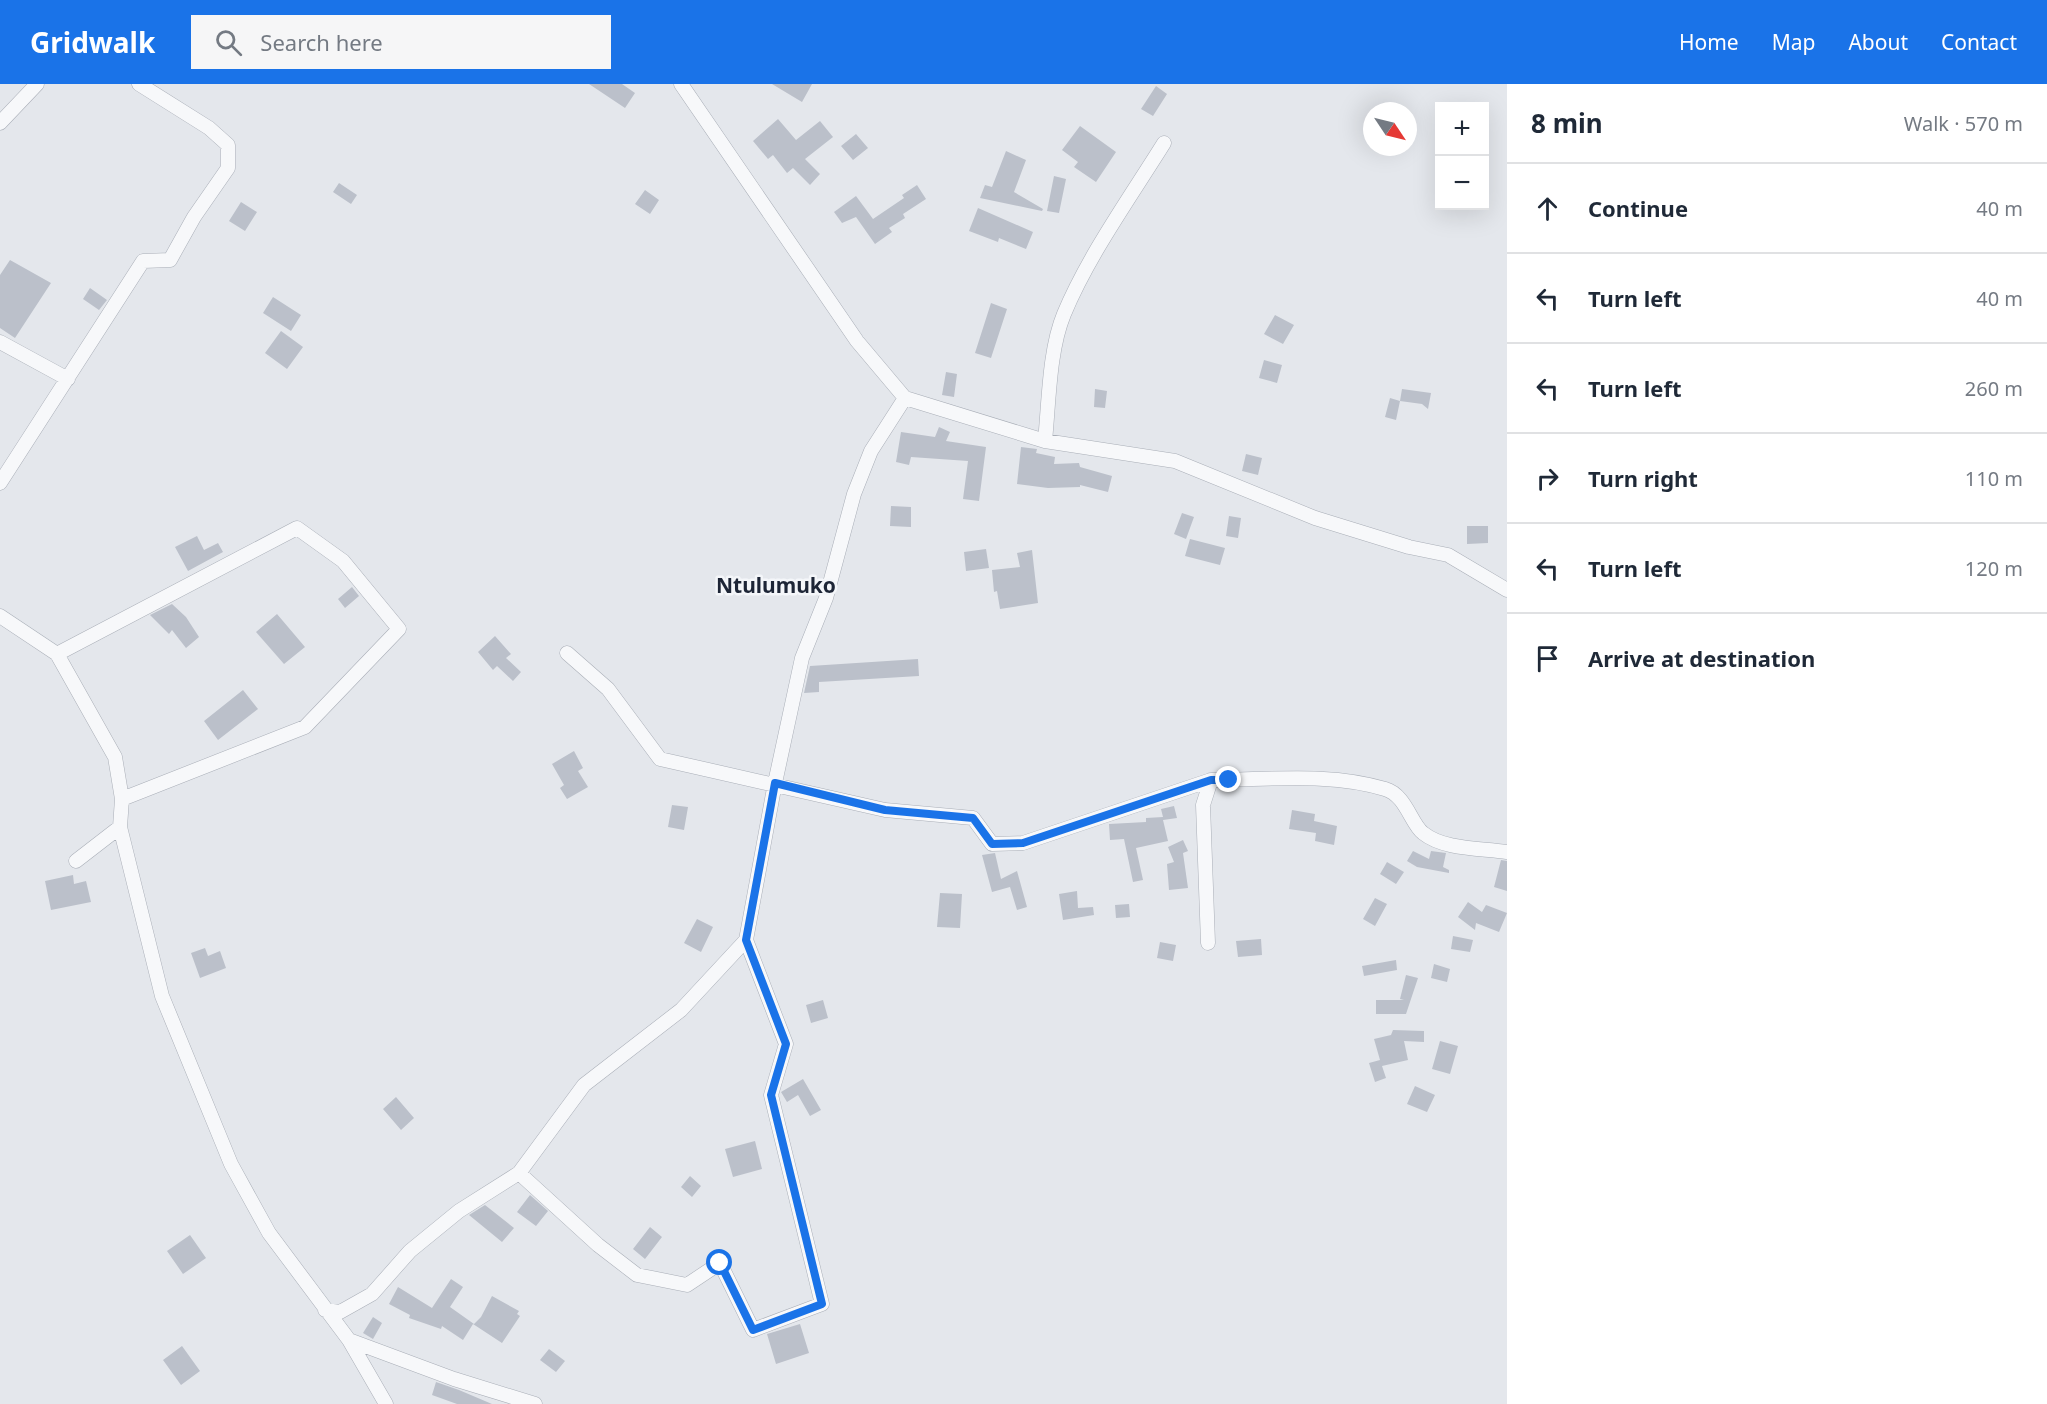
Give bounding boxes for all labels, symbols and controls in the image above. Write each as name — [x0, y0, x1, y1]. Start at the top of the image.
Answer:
search box — [191, 15, 611, 69]
text: Gridwalk — [30, 23, 155, 61]
icon: search — [212, 26, 245, 59]
text: Search here — [260, 27, 383, 57]
text: Home — [1679, 28, 1739, 56]
text: Map — [1772, 28, 1815, 56]
text: About — [1848, 28, 1908, 56]
text: Contact — [1941, 28, 2017, 56]
north arrow — [1363, 102, 1417, 156]
map controls — [1435, 102, 1489, 210]
button: + — [1435, 102, 1489, 156]
text: 8 min — [1531, 105, 1603, 141]
text: Walk · 570 m — [1904, 110, 2023, 137]
button: − — [1435, 156, 1489, 210]
icon: ahead — [1531, 192, 1564, 225]
text: Continue — [1588, 193, 1688, 223]
text: 40 m — [1976, 195, 2023, 222]
icon: left — [1531, 282, 1564, 315]
text: Turn left — [1588, 283, 1682, 313]
text: 40 m — [1976, 285, 2023, 312]
icon: left — [1531, 372, 1564, 405]
text: Turn left — [1588, 373, 1682, 403]
text: 260 m — [1965, 375, 2023, 402]
icon: right — [1531, 462, 1564, 495]
text: Turn right — [1588, 463, 1698, 493]
text: 110 m — [1965, 465, 2023, 492]
icon: left — [1531, 552, 1564, 585]
text: Turn left — [1588, 553, 1682, 583]
text: 120 m — [1965, 555, 2023, 582]
district label: Ntulumuko — [716, 571, 836, 599]
icon: arrive — [1531, 642, 1564, 675]
text: Arrive at destination — [1588, 643, 1815, 673]
route end — [1215, 766, 1241, 792]
route start — [706, 1249, 732, 1275]

